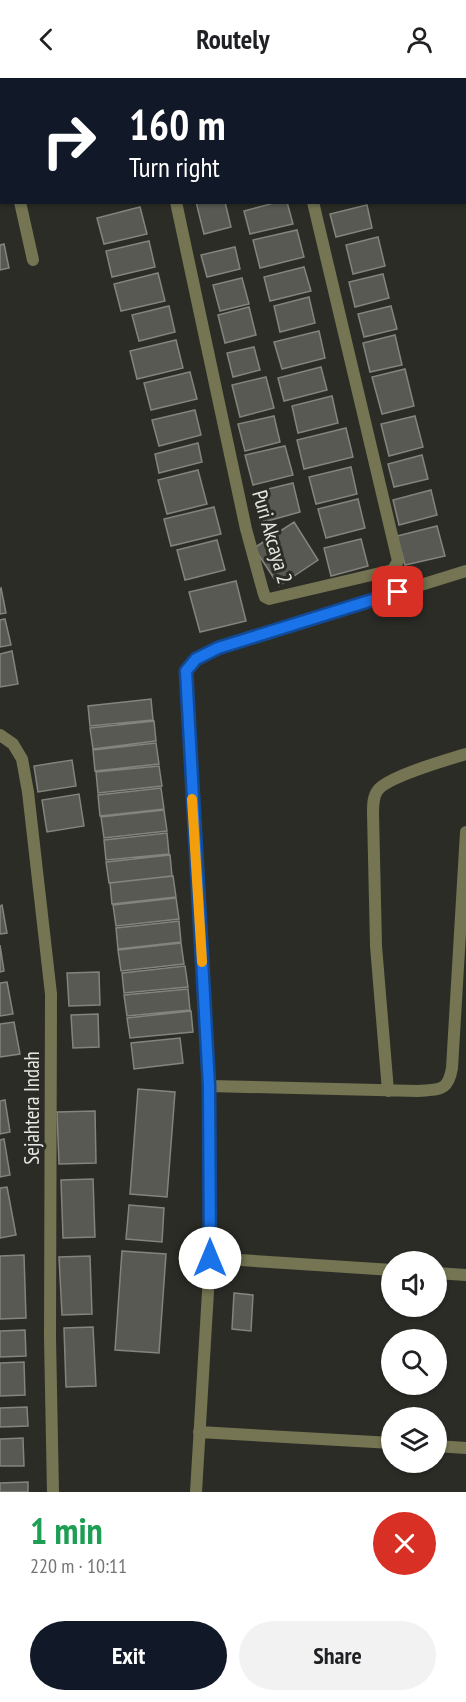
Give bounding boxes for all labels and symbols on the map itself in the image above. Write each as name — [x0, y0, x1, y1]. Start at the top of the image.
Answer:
street label: Puri Akcaya 2 — [246, 487, 299, 587]
pin — [372, 566, 423, 617]
street label: Sejahtera Indah — [18, 1051, 45, 1165]
position arrow — [178, 1226, 242, 1290]

